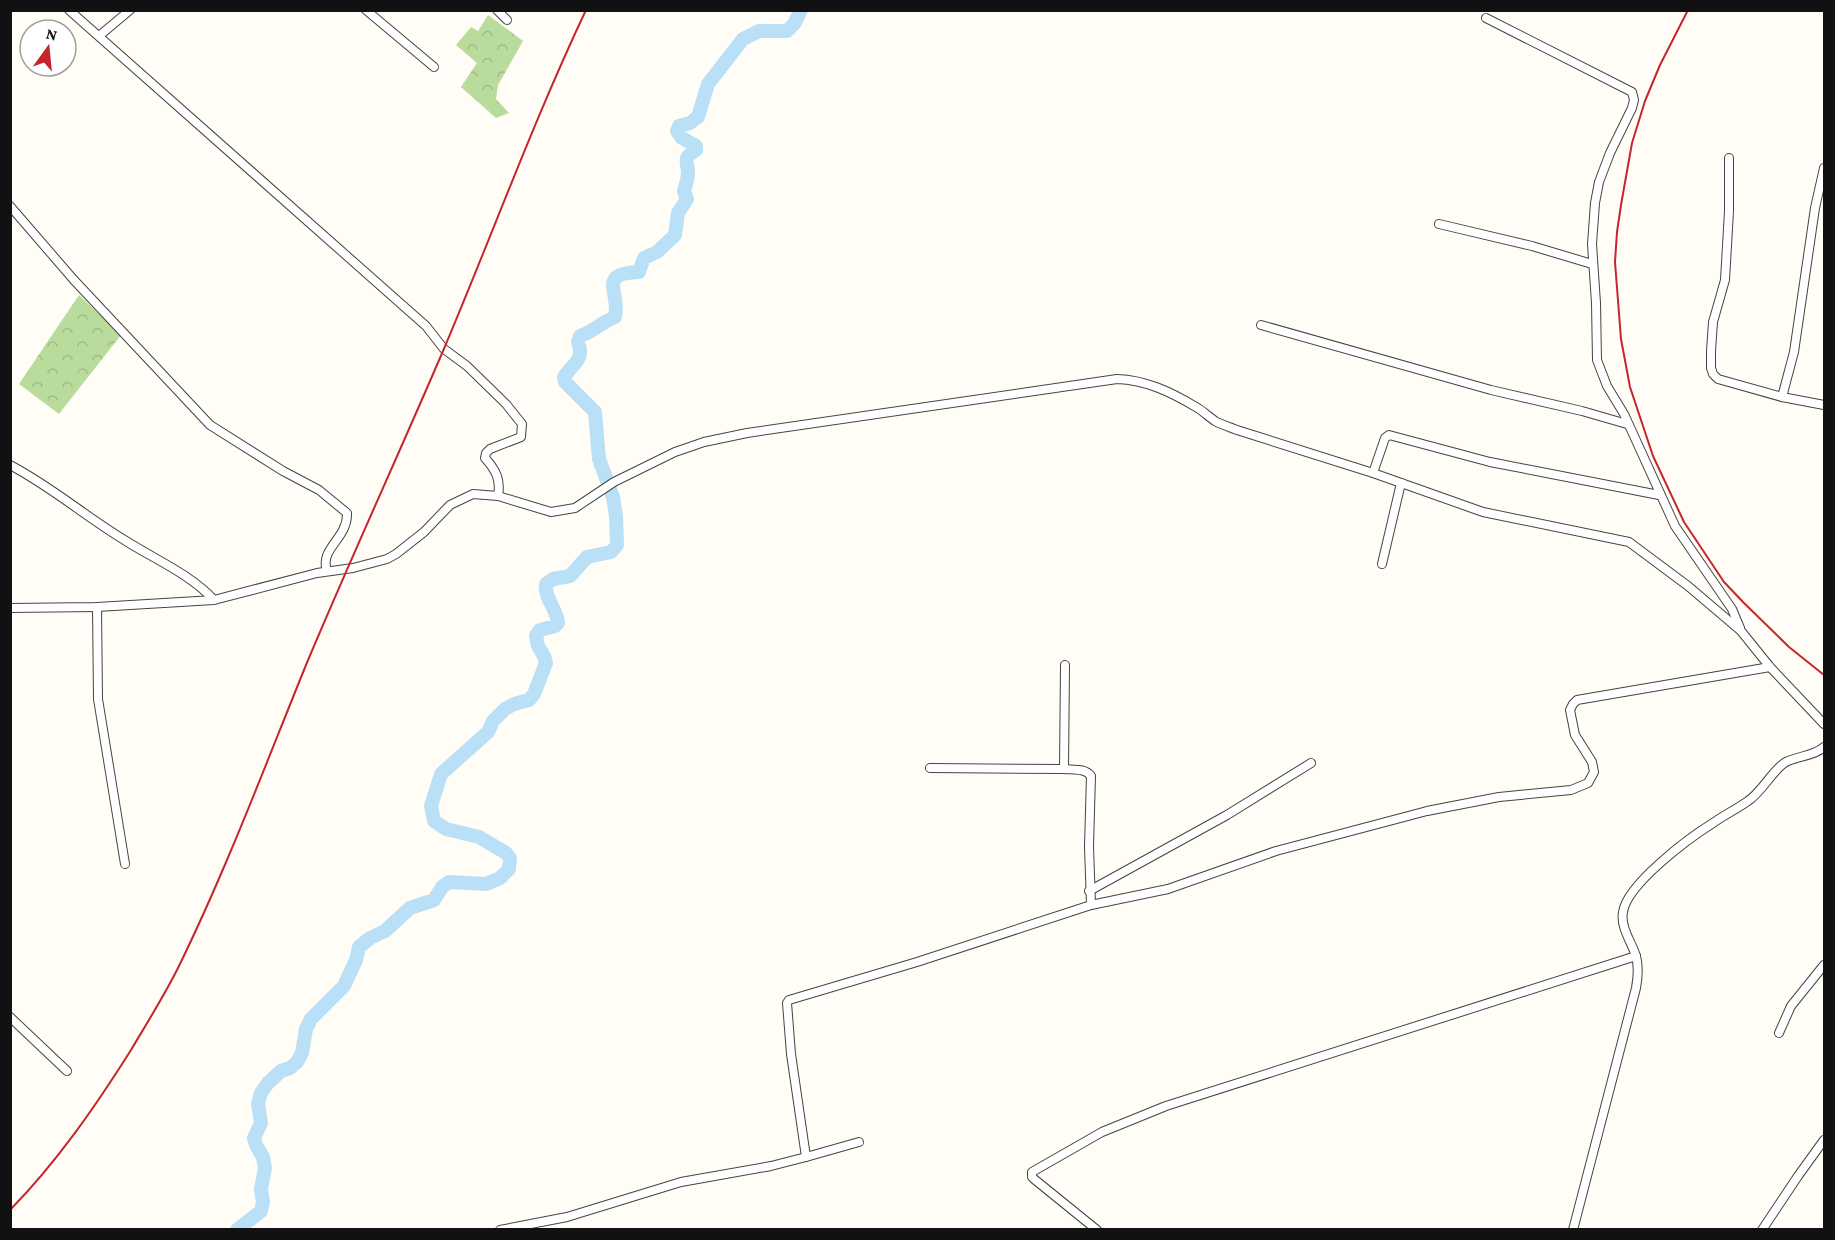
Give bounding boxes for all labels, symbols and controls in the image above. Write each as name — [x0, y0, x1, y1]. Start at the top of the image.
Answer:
north arrow — [18, 18, 78, 78]
text: N — [44, 24, 59, 44]

